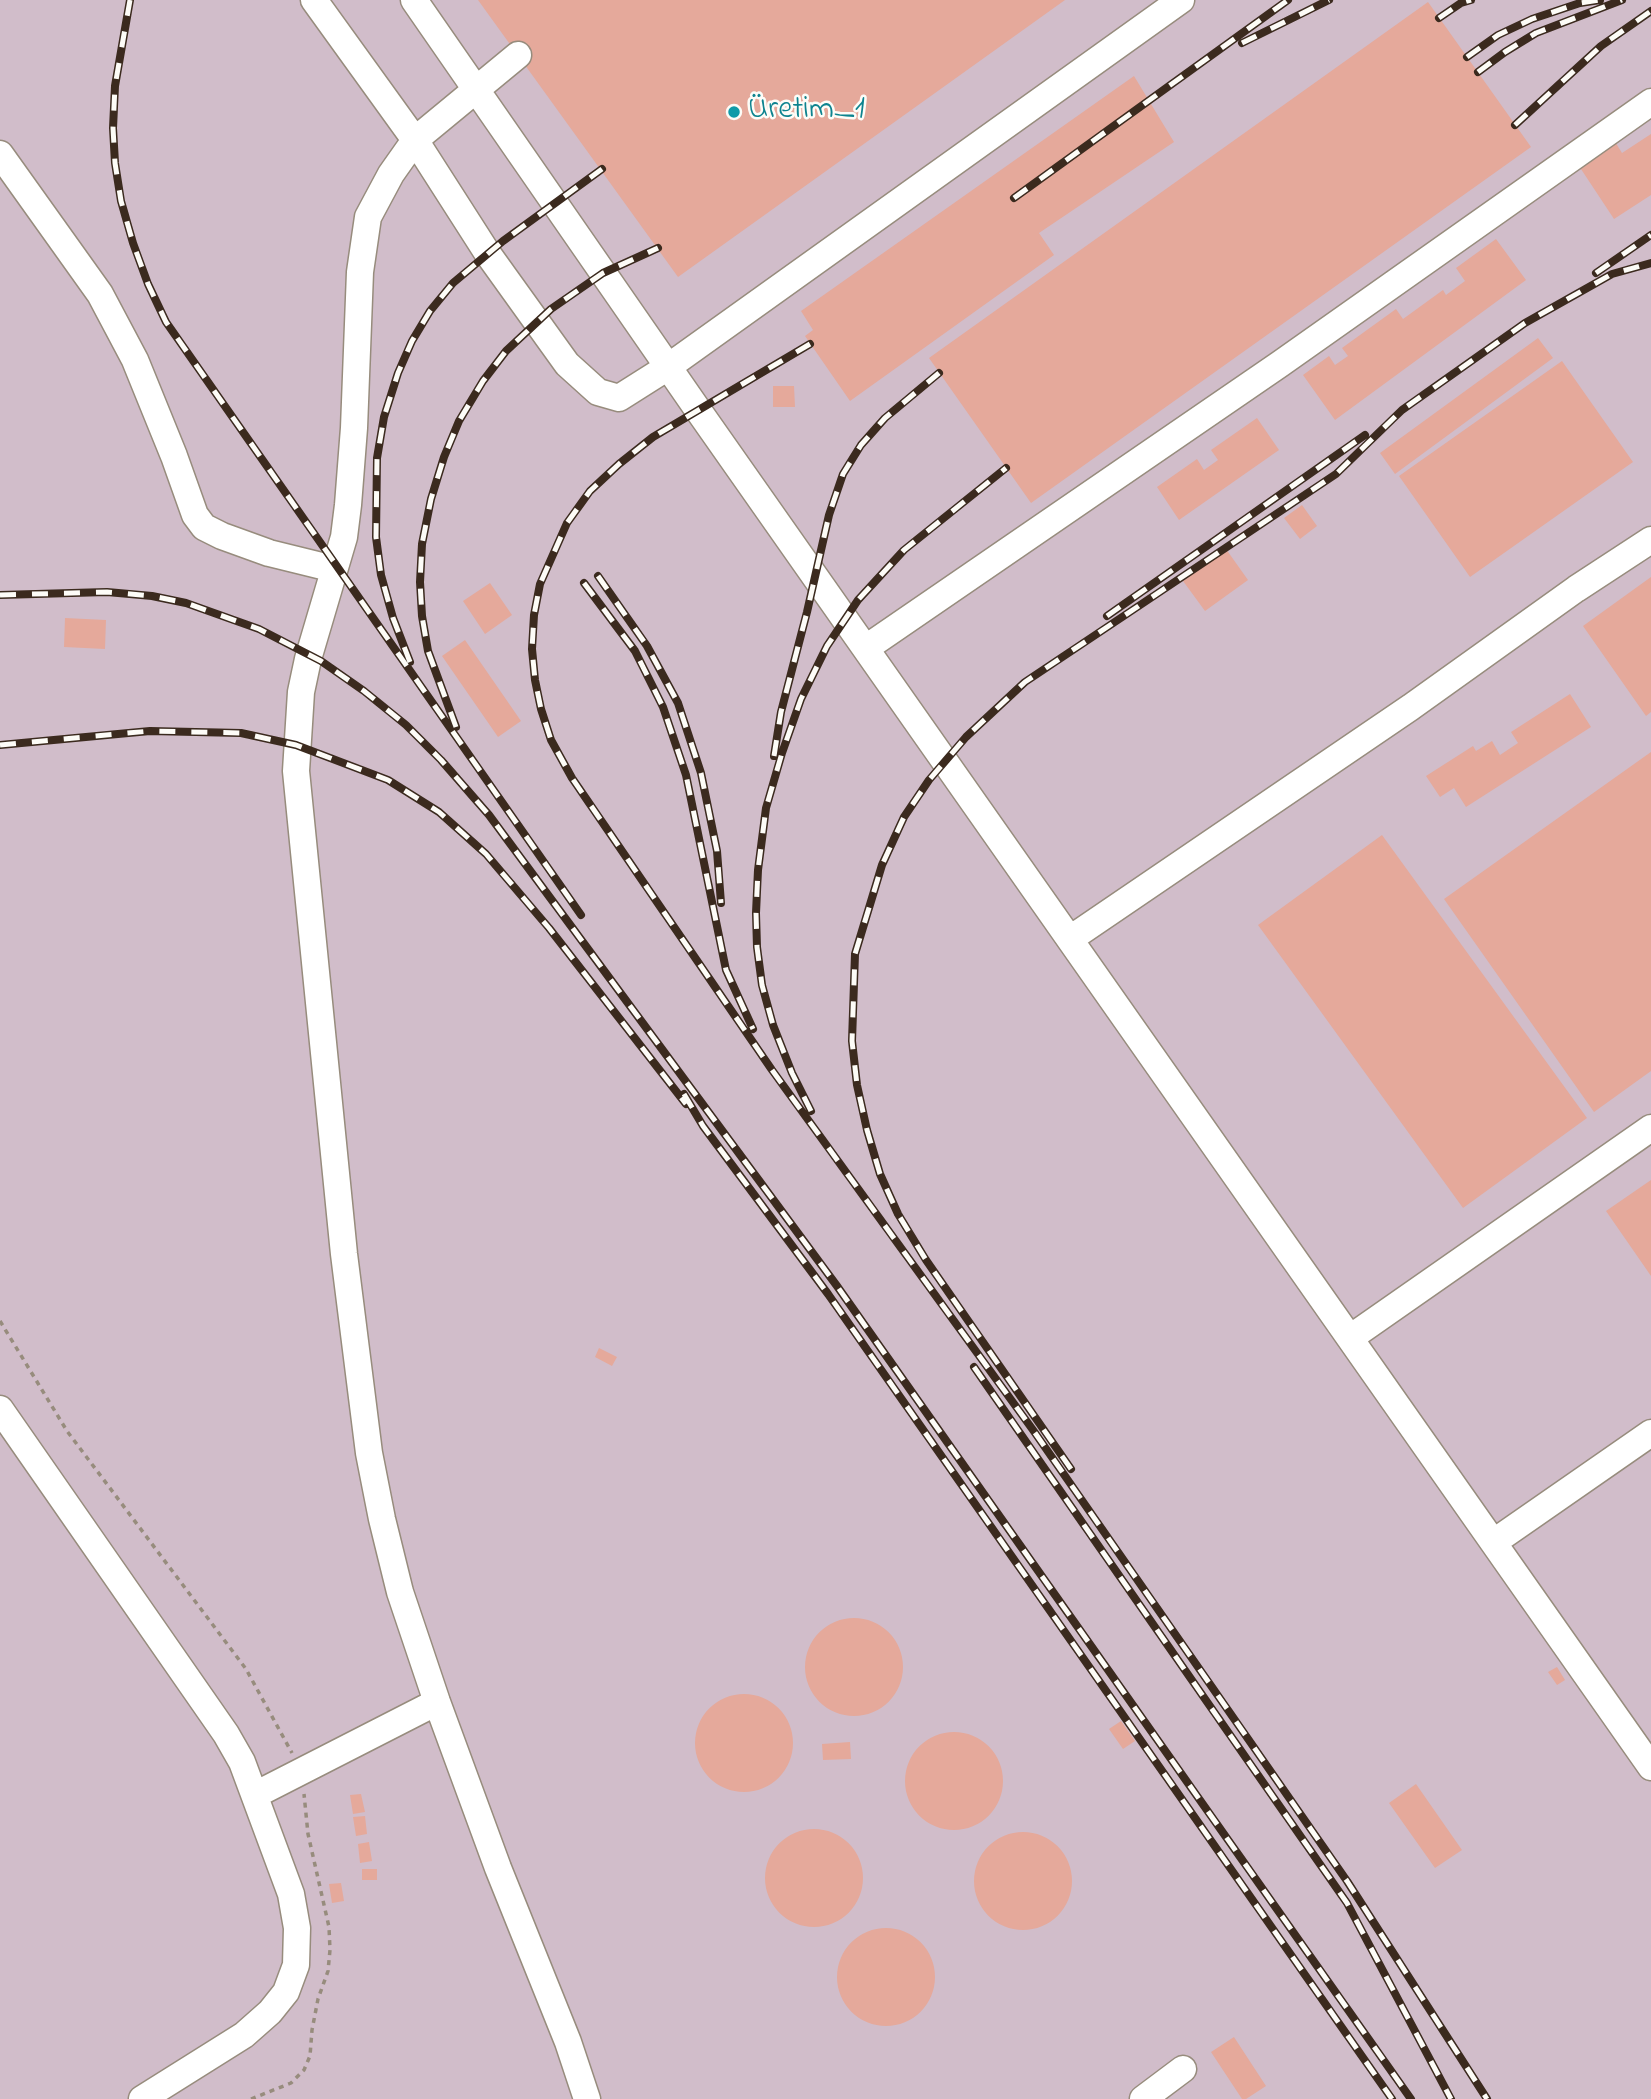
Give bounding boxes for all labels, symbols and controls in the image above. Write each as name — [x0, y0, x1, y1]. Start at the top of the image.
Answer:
place label: Üretim_1 — [748, 93, 865, 131]
marker: Üretim_1 — [726, 104, 742, 120]

